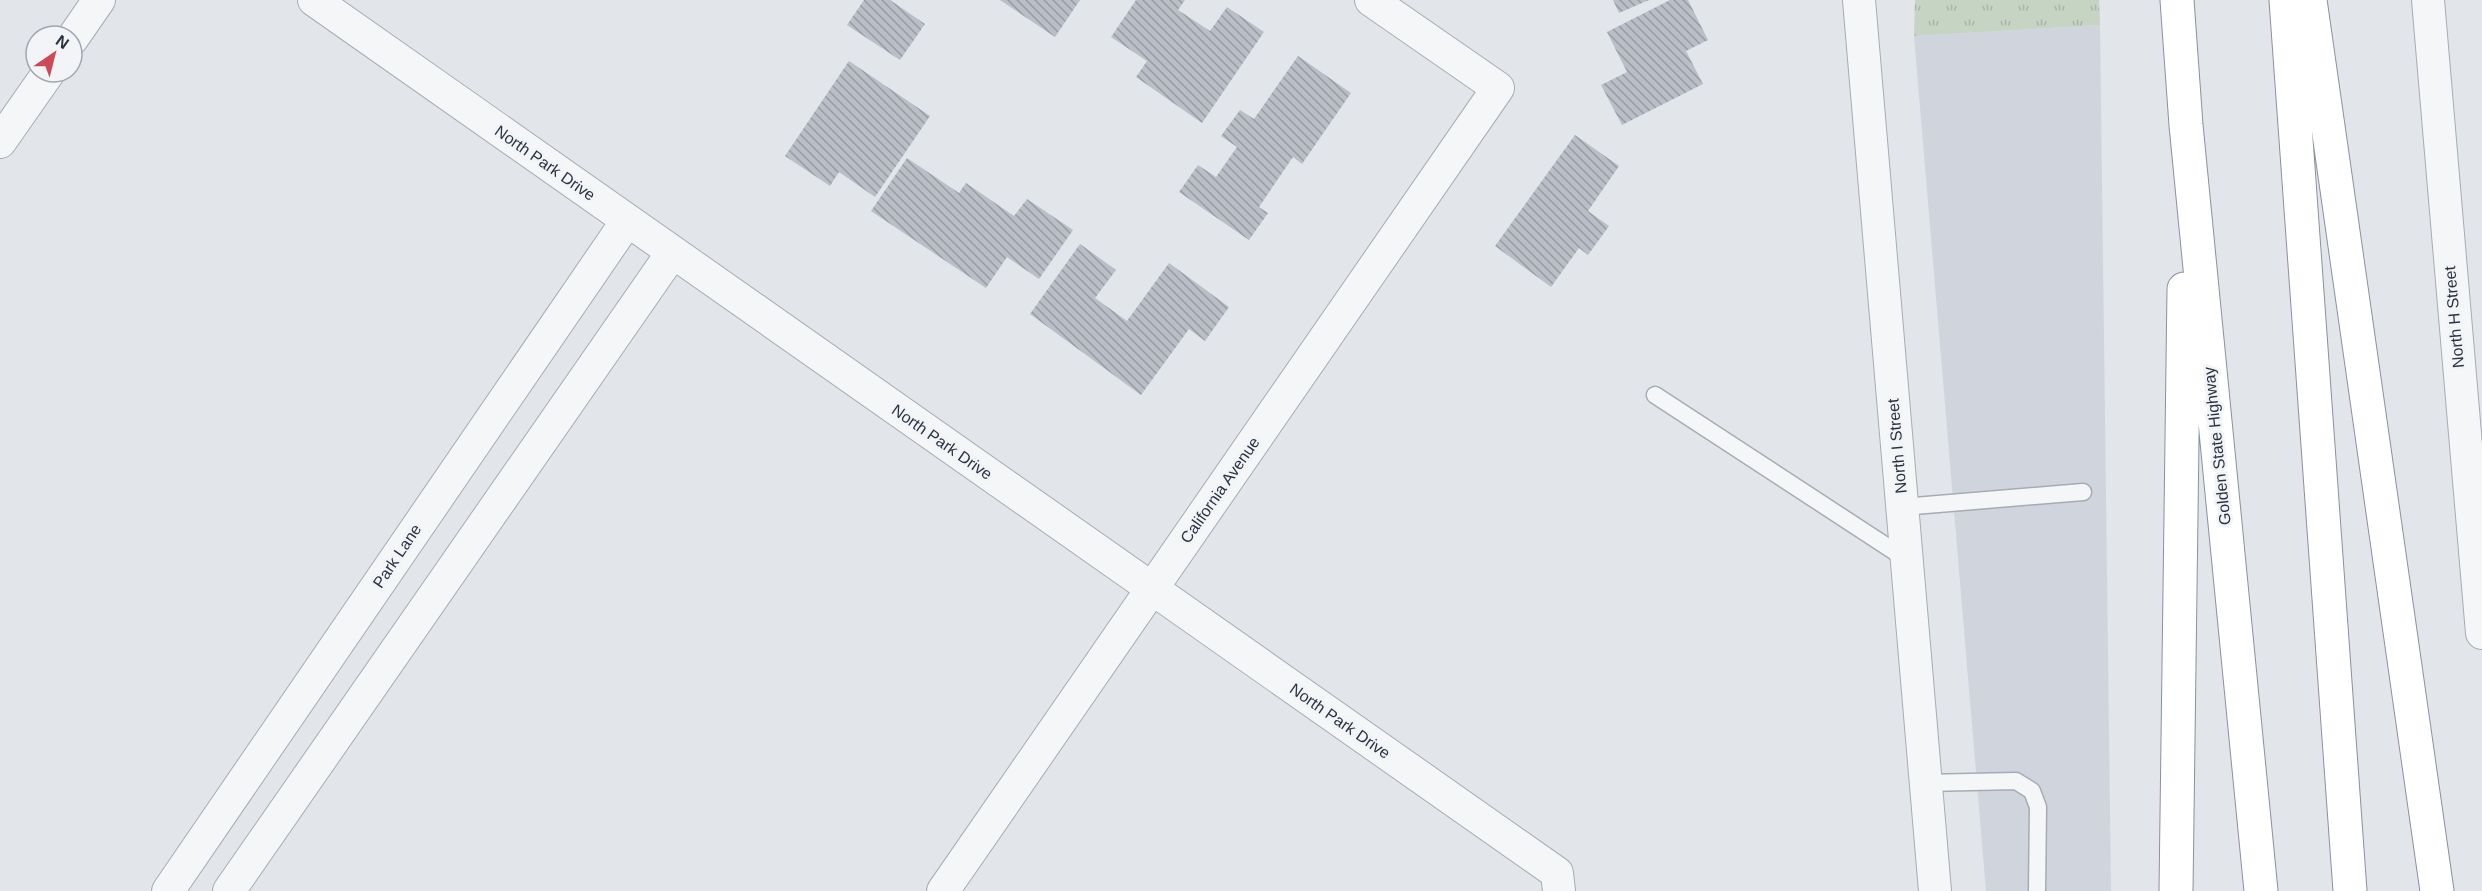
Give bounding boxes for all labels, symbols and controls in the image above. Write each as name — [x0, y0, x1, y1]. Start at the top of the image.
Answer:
north arrow — [24, 24, 84, 84]
text: N — [53, 32, 72, 52]
street label: North Park Drive — [492, 122, 598, 204]
street label: North H Street — [2441, 265, 2467, 369]
street label: Golden State Highway — [2200, 366, 2234, 526]
street label: North I Street — [1884, 397, 1910, 494]
street label: North Park Drive — [889, 401, 995, 483]
street label: California Avenue — [1177, 434, 1263, 546]
street label: Park Lane — [370, 521, 424, 591]
street label: North Park Drive — [1287, 680, 1393, 762]

